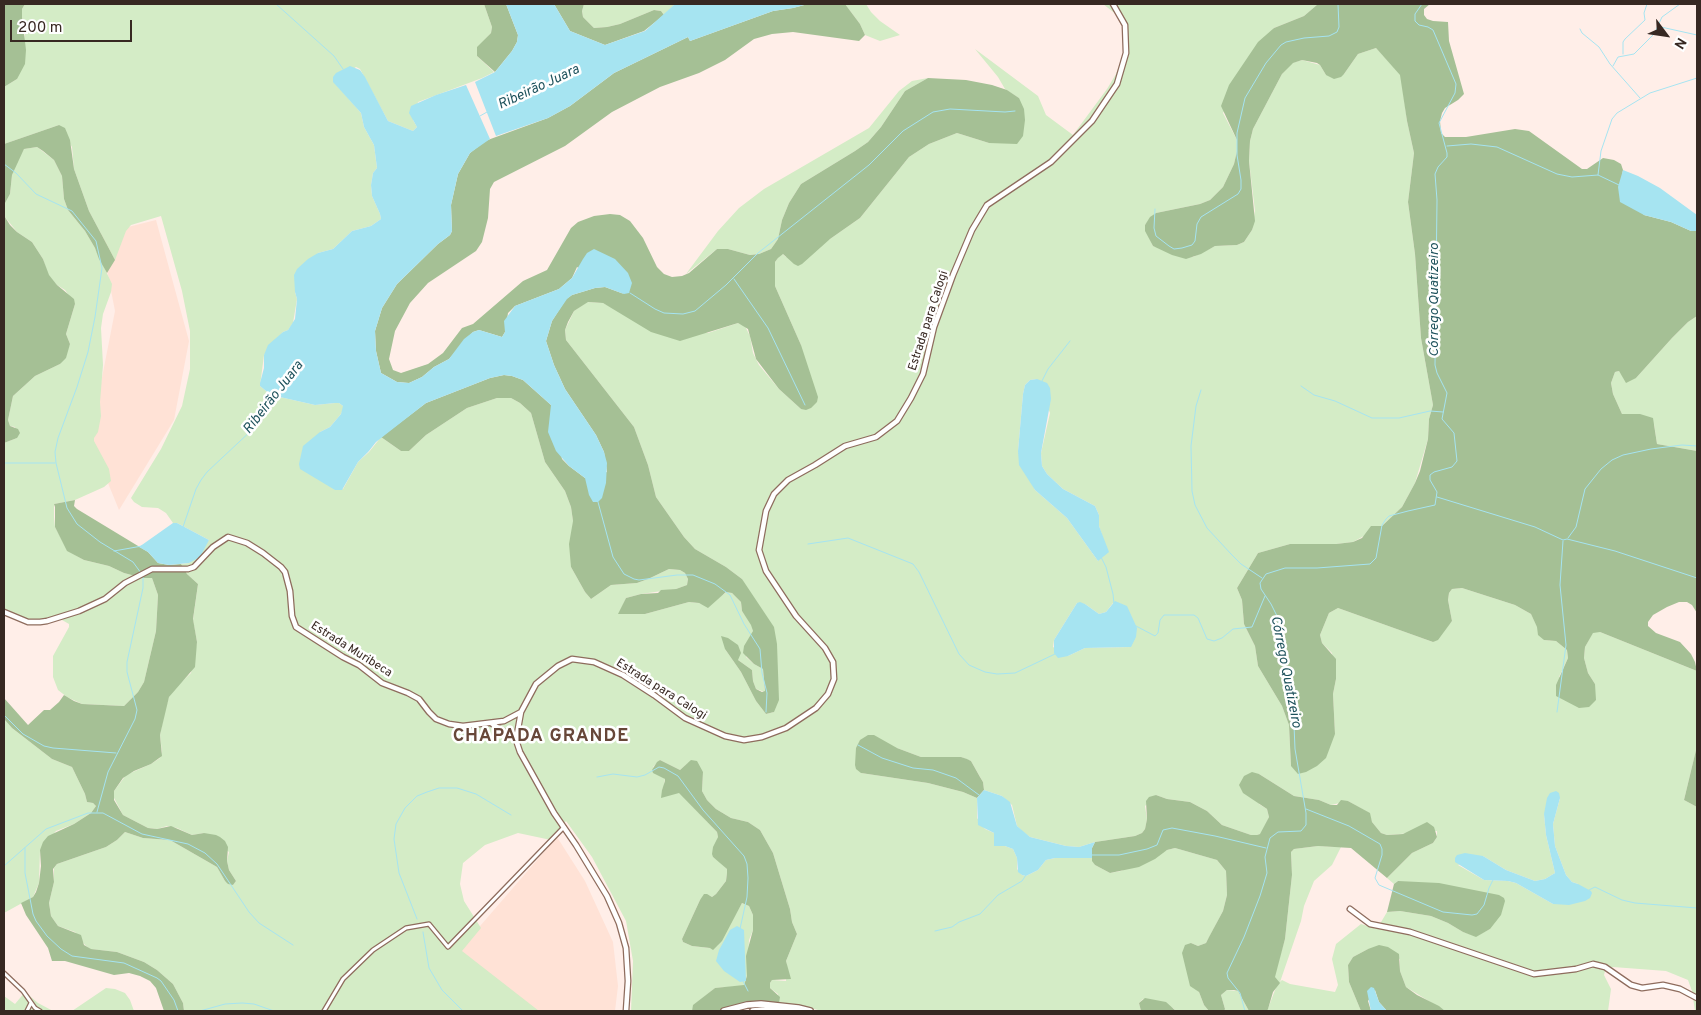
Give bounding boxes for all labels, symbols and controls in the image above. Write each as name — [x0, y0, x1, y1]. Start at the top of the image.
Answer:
scale bar — [12, 10, 135, 42]
north arrow — [1641, 10, 1691, 60]
text: 200 m — [18, 19, 63, 38]
text: N — [1669, 34, 1689, 52]
water label: Ribeirão Juara — [496, 62, 582, 114]
water label: Córrego Quatizeiro — [1427, 243, 1443, 357]
street label: Estrada para Calogi — [906, 269, 952, 373]
water label: Ribeirão Juara — [240, 358, 308, 438]
water label: Córrego Quatizeiro — [1266, 615, 1304, 729]
street label: Estrada Muribeca — [308, 619, 394, 681]
street label: Estrada para Calogi — [613, 656, 709, 724]
district label: CHAPADA GRANDE — [451, 726, 631, 748]

